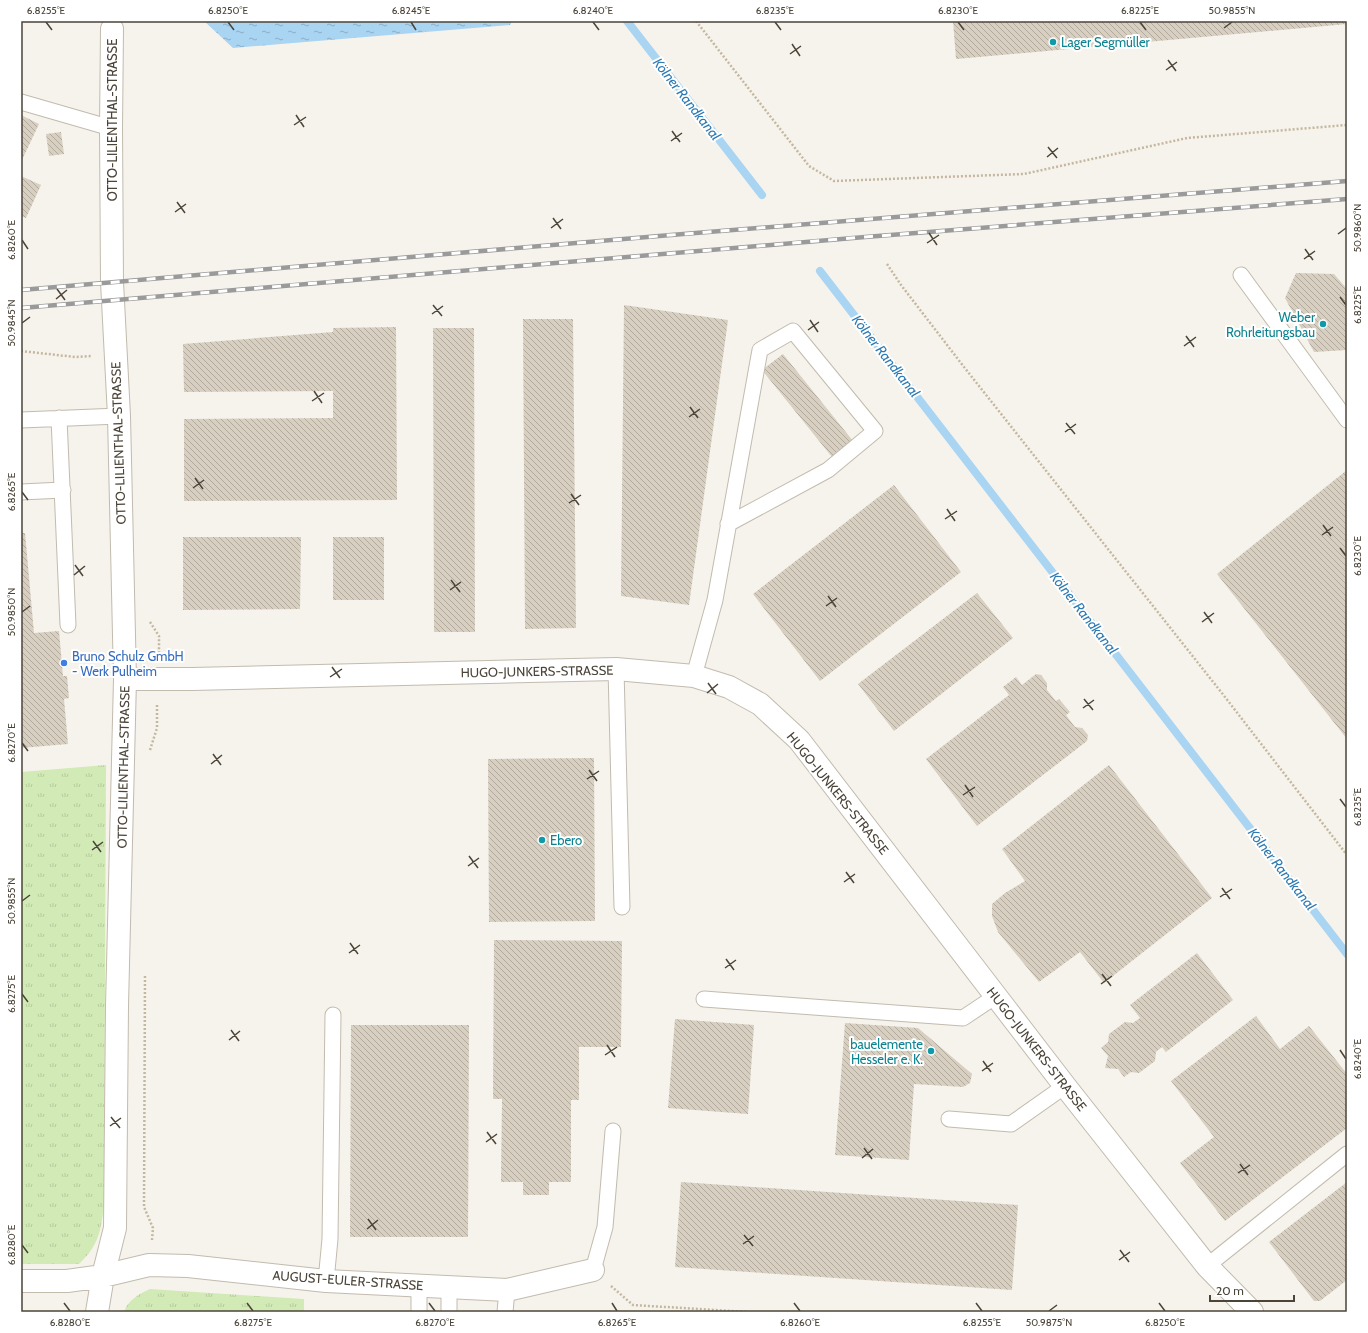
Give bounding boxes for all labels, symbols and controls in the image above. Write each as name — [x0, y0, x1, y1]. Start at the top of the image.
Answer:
text: 6.8255°E — [27, 4, 66, 17]
text: 6.8250°E — [208, 4, 248, 17]
text: 6.8245°E — [392, 4, 431, 17]
text: 6.8240°E — [573, 4, 614, 17]
text: 6.8235°E — [756, 4, 795, 17]
text: 6.8230°E — [938, 4, 978, 17]
text: 6.8225°E — [1121, 4, 1160, 17]
text: 50.9855°N — [1209, 4, 1255, 17]
place label: Lager Segmüller — [1061, 34, 1151, 50]
marker: Lager Segmüller — [1048, 37, 1058, 47]
street label: OTTO-LILIENTHAL-STRASSE — [104, 39, 120, 201]
water label: Kölner Randkanal — [649, 54, 725, 144]
text: 50.9860°N — [1351, 204, 1364, 252]
text: 6.8260°E — [5, 219, 18, 260]
text: 6.8225°E — [1351, 285, 1364, 324]
text: 50.9845°N — [5, 299, 18, 347]
place label: Weber Rohrleitungsbau — [1226, 309, 1316, 340]
water label: Kölner Randkanal — [848, 311, 924, 401]
marker: Weber Rohrleitungsbau — [1318, 319, 1328, 329]
street label: OTTO-LILIENTHAL-STRASSE — [107, 361, 129, 525]
text: 6.8265°E — [5, 472, 18, 511]
text: 6.8230°E — [1351, 536, 1364, 576]
water label: Kölner Randkanal — [1046, 568, 1122, 658]
text: 50.9850°N — [5, 588, 18, 636]
place label: Bruno Schulz GmbH - Werk Pulheim — [72, 648, 184, 679]
marker: Bruno Schulz GmbH - Werk Pulheim — [59, 658, 69, 668]
street label: HUGO-JUNKERS-STRASSE — [460, 662, 614, 680]
street label: OTTO-LILIENTHAL-STRASSE — [114, 686, 132, 848]
text: 6.8270°E — [5, 723, 18, 763]
street label: HUGO-JUNKERS-STRASSE — [784, 729, 892, 857]
text: 6.8235°E — [1351, 787, 1364, 826]
water label: Kölner Randkanal — [1244, 824, 1320, 914]
place label: Ebero — [550, 832, 582, 848]
marker: Ebero — [537, 835, 547, 845]
text: 50.9855°N — [5, 878, 18, 924]
text: 6.8275°E — [5, 975, 18, 1013]
street label: HUGO-JUNKERS-STRASSE — [984, 984, 1090, 1114]
place label: bauelemente Hesseler e. K. — [850, 1036, 923, 1067]
text: 6.8240°E — [1351, 1038, 1364, 1079]
marker: bauelemente Hesseler e. K. — [926, 1046, 936, 1056]
text: 6.8280°E — [5, 1224, 18, 1265]
street label: AUGUST-EULER-STRASSE — [272, 1267, 424, 1293]
scale bar — [1210, 1277, 1294, 1303]
text: 20 m — [1216, 1283, 1244, 1298]
text: 6.8280°E — [50, 1316, 91, 1329]
text: 6.8275°E — [234, 1316, 272, 1329]
text: 6.8270°E — [415, 1316, 455, 1329]
text: 6.8265°E — [598, 1316, 637, 1329]
text: 6.8260°E — [780, 1316, 821, 1329]
text: 6.8255°E — [963, 1316, 1002, 1329]
text: 50.9875°N — [1026, 1316, 1072, 1329]
text: 6.8250°E — [1145, 1316, 1185, 1329]

